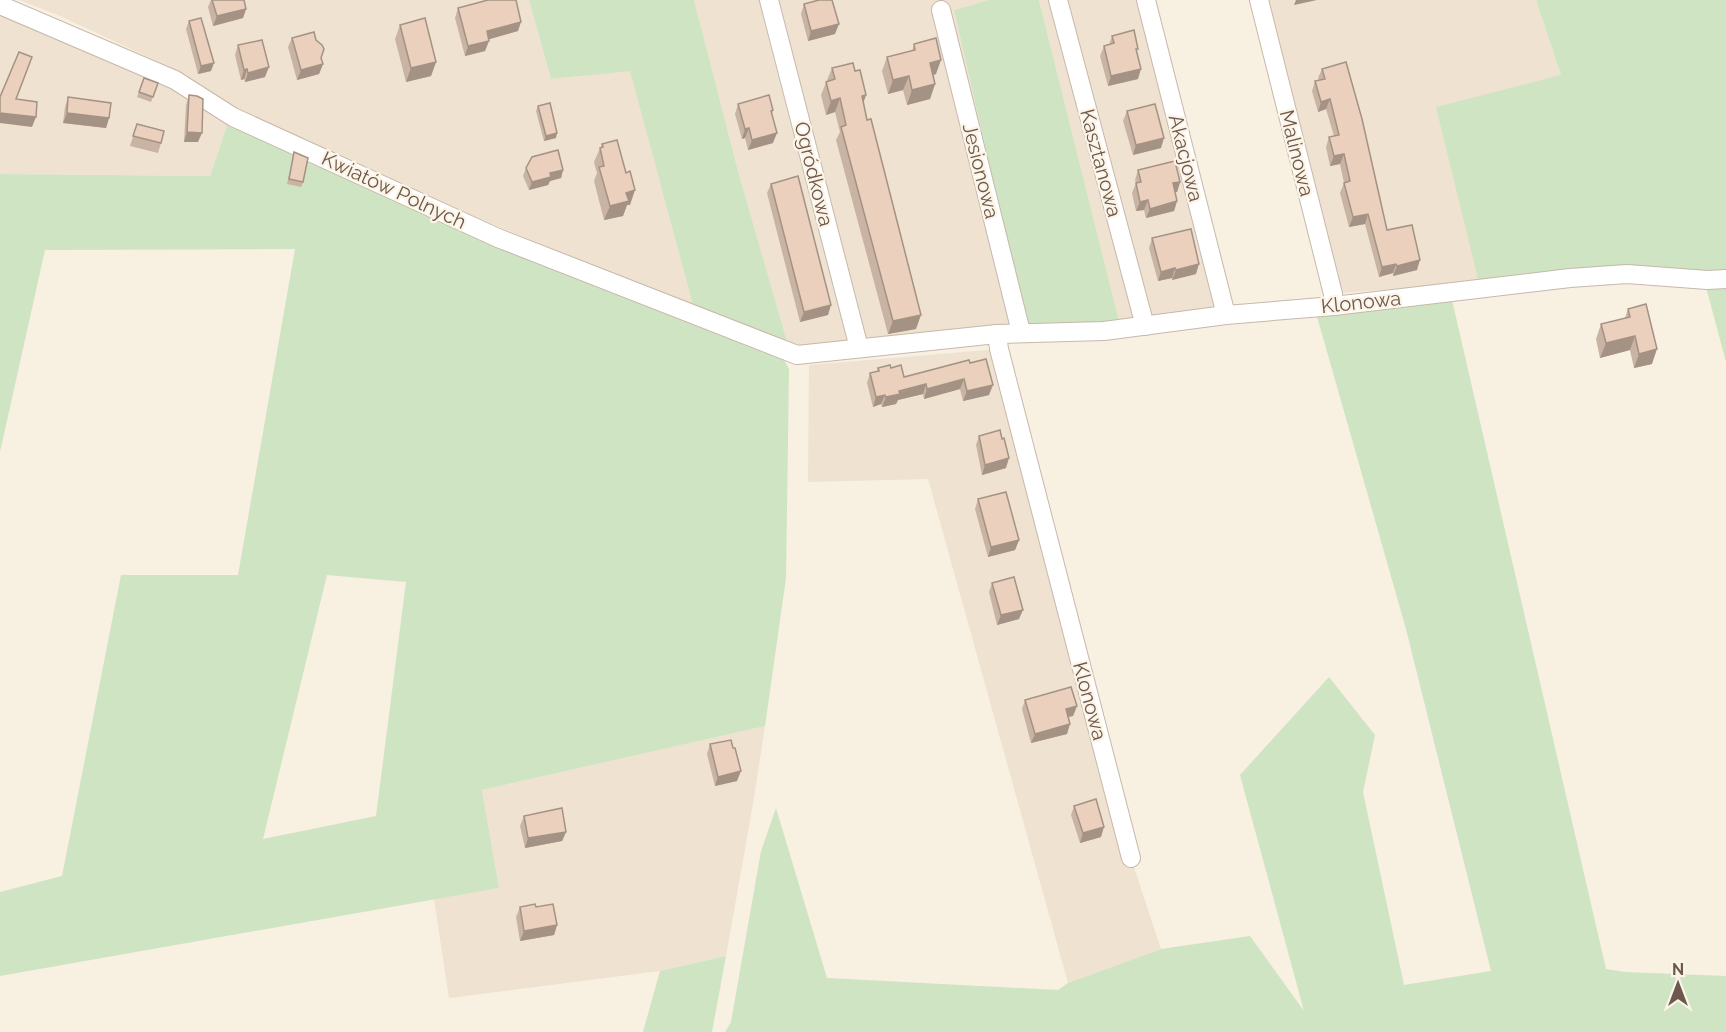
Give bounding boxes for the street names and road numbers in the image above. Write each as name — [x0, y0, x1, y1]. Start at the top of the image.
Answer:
street label: Kasztanowa — [1075, 106, 1127, 220]
street label: Malinowa — [1275, 107, 1319, 199]
street label: Akacjowa — [1164, 112, 1208, 204]
street label: Ogródkowa — [789, 119, 839, 229]
street label: Jesionowa — [958, 121, 1004, 221]
street label: Kwiatów Polnych — [318, 146, 470, 234]
street label: Klonowa — [1320, 286, 1402, 318]
street label: Klonowa — [1068, 659, 1112, 743]

